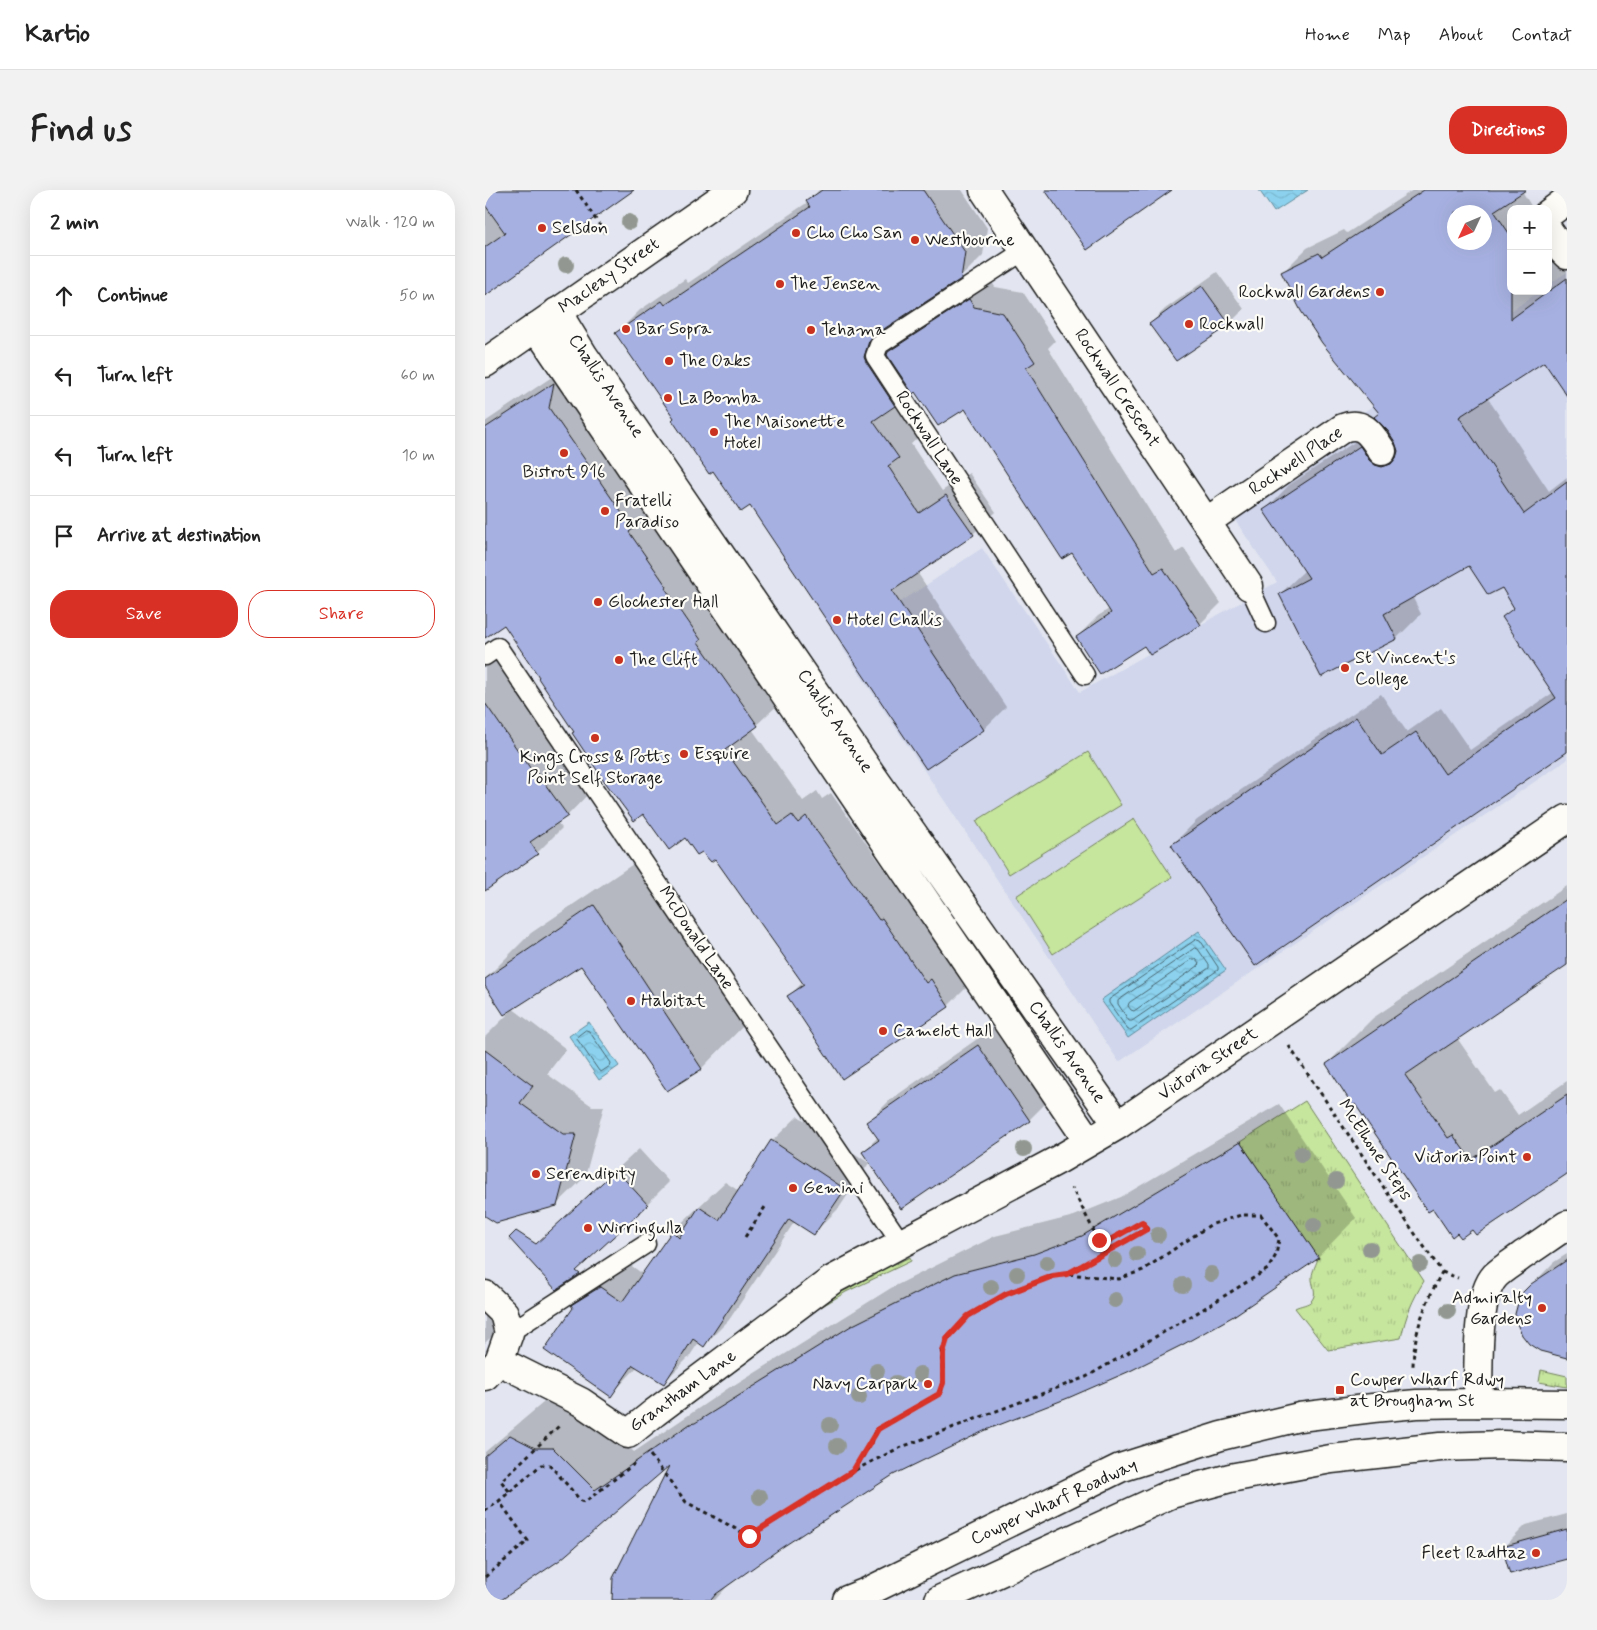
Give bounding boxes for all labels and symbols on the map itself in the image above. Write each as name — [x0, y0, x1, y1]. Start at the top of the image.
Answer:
north arrow — [1447, 205, 1492, 250]
place label: Selsdon — [552, 216, 608, 240]
place label: Cho Cho San — [806, 221, 902, 245]
marker: Selsdon — [536, 222, 548, 234]
marker: Cho Cho San — [790, 227, 802, 239]
place label: Westbourne — [925, 228, 1015, 252]
street label: Macleay Street — [554, 232, 664, 320]
marker: Westbourne — [909, 234, 921, 246]
place label: The Jensen — [790, 272, 880, 296]
marker: The Jensen — [774, 278, 786, 290]
place label: Rockwall Gardens — [1238, 280, 1370, 304]
marker: Rockwall Gardens — [1374, 286, 1386, 298]
place label: Rockwall — [1199, 312, 1264, 336]
place label: Bar Sopra — [636, 317, 712, 341]
place label: Tehama — [821, 318, 886, 342]
marker: Rockwall — [1183, 318, 1195, 330]
marker: Bar Sopra — [620, 323, 632, 335]
marker: Tehama — [805, 324, 817, 336]
street label: Rockwall Crescent — [1068, 324, 1166, 452]
street label: Challis Avenue — [563, 330, 650, 443]
place label: The Oaks — [679, 349, 751, 373]
marker: The Oaks — [663, 355, 675, 367]
place label: La Bomba — [678, 386, 761, 410]
street label: Rockwall Lane — [889, 386, 969, 490]
marker: La Bomba — [662, 392, 674, 404]
place label: The Maisonette Hotel — [724, 410, 845, 455]
street label: Rockwell Place — [1244, 421, 1348, 501]
marker: The Maisonette Hotel — [708, 426, 720, 438]
marker: Bistrot 916 — [558, 447, 570, 459]
place label: Bistrot 916 — [523, 460, 605, 484]
place label: Fratelli Paradiso — [615, 489, 679, 534]
marker: Fratelli Paradiso — [599, 505, 611, 517]
place label: Glochester Hall — [608, 590, 719, 614]
marker: Glochester Hall — [592, 596, 604, 608]
place label: Hotel Challis — [847, 608, 942, 632]
marker: Hotel Challis — [831, 614, 843, 626]
place label: St Vincent's College — [1355, 646, 1456, 691]
place label: The Clift — [629, 648, 698, 672]
marker: The Clift — [613, 654, 625, 666]
marker: St Vincent's College — [1339, 662, 1351, 674]
street label: Challis Avenue — [792, 665, 879, 778]
marker: Kings Cross & Potts Point Self Storage — [589, 732, 601, 744]
place label: Esquire — [694, 742, 750, 766]
place label: Kings Cross & Potts Point Self Storage — [520, 745, 670, 790]
marker: Esquire — [678, 748, 690, 760]
street label: McDonald Lane — [653, 882, 739, 994]
place label: Habitat — [641, 989, 706, 1013]
marker: Habitat — [625, 995, 637, 1007]
street label: Challis Avenue — [1023, 996, 1111, 1108]
place label: Camelot Hall — [893, 1019, 992, 1043]
street label: Victoria Street — [1154, 1022, 1263, 1106]
marker: Camelot Hall — [877, 1025, 889, 1037]
street label: McElhone Steps — [1332, 1094, 1418, 1206]
place label: Victoria Point — [1414, 1145, 1517, 1169]
marker: Victoria Point — [1521, 1151, 1533, 1163]
place label: Serendipity — [546, 1162, 636, 1186]
marker: Serendipity — [530, 1168, 542, 1180]
place label: Gemini — [803, 1176, 863, 1200]
marker: Gemini — [787, 1182, 799, 1194]
place label: Wirringulla — [598, 1216, 683, 1242]
marker: Wirringulla — [582, 1222, 594, 1234]
route end — [1088, 1229, 1111, 1252]
place label: Admiralty Gardens — [1452, 1286, 1532, 1331]
marker: Admiralty Gardens — [1536, 1302, 1548, 1314]
street label: Grantham Lane — [625, 1344, 741, 1438]
place label: Cowper Wharf Rdwy at Brougham St — [1350, 1368, 1504, 1413]
place label: Navy Carpark — [812, 1372, 918, 1396]
marker: Navy Carpark — [922, 1378, 934, 1390]
marker: Cowper Wharf Rdwy at Brougham St — [1334, 1384, 1346, 1396]
street label: Cowper Wharf Roadway — [967, 1453, 1141, 1551]
route start — [738, 1525, 761, 1548]
place label: Fleet RadHaz — [1421, 1541, 1526, 1565]
marker: Fleet RadHaz — [1530, 1547, 1542, 1559]

